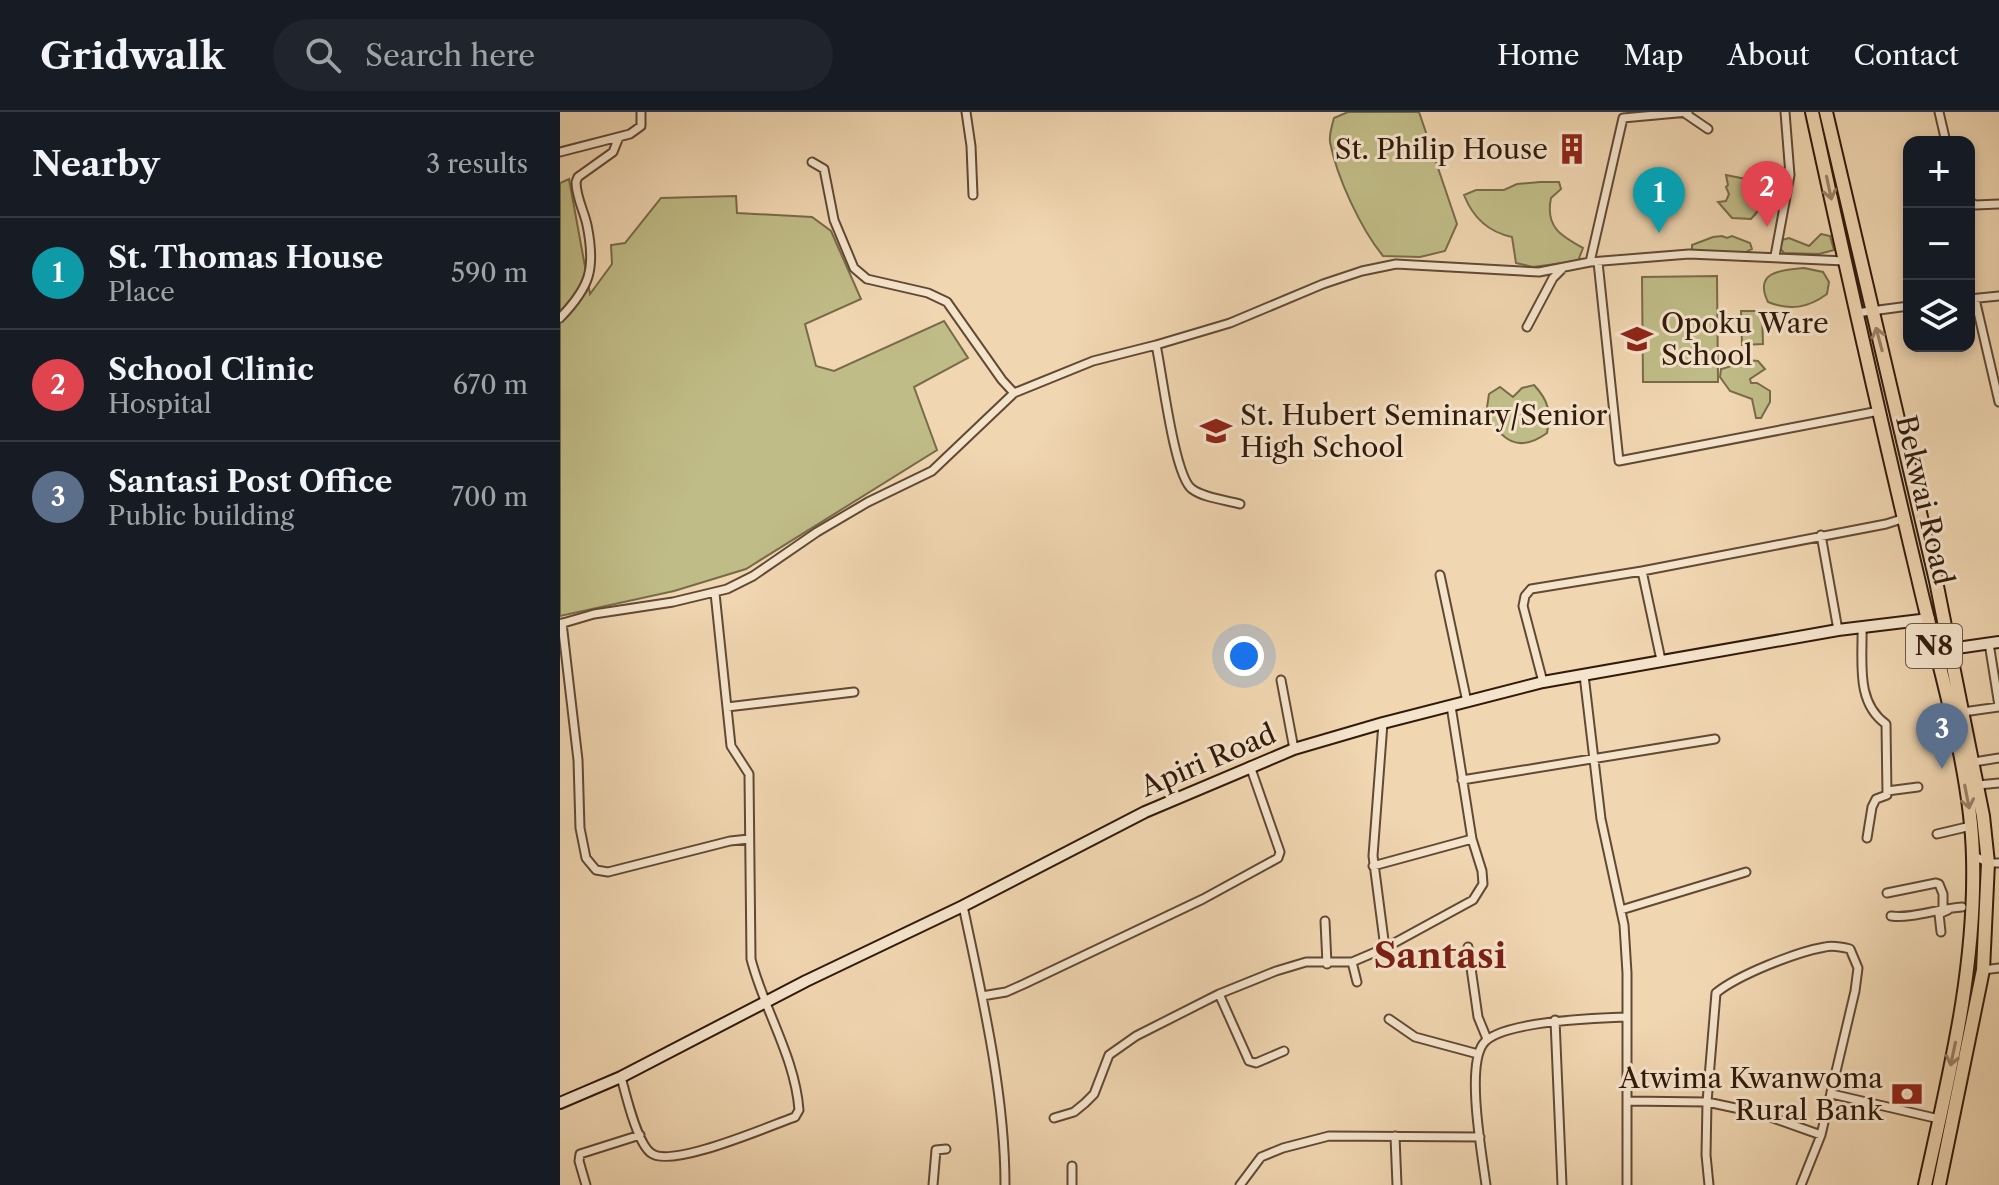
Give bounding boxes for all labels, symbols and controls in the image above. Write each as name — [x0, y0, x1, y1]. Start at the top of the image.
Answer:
search box — [273, 19, 833, 91]
text: Gridwalk — [40, 32, 225, 79]
icon: search — [301, 33, 345, 77]
text: Search here — [365, 37, 535, 74]
text: Home — [1497, 38, 1579, 72]
text: Map — [1623, 38, 1683, 72]
text: About — [1727, 38, 1809, 72]
text: Contact — [1853, 38, 1959, 72]
place label: St. Philip House — [1335, 132, 1548, 166]
building icon: St. Philip House — [1555, 132, 1589, 166]
map controls — [1903, 136, 1975, 352]
button: + — [1903, 136, 1975, 208]
text: Nearby — [32, 143, 160, 185]
text: 3 results — [426, 148, 528, 180]
pin: 2 — [1741, 161, 1793, 227]
pin: 1 — [1633, 167, 1685, 233]
one-way arrow — [1822, 175, 1837, 201]
button: − — [1903, 208, 1975, 280]
text: St. Thomas House — [108, 239, 383, 276]
text: 1 — [52, 257, 64, 289]
text: 590 m — [451, 257, 528, 289]
text: Place — [108, 276, 175, 308]
button: layers — [1903, 280, 1975, 352]
place label: Opoku Ware School — [1661, 306, 1829, 372]
school or university icon: Opoku Ware School — [1620, 322, 1654, 356]
one-way arrow — [1871, 327, 1886, 353]
text: School Clinic — [108, 351, 314, 388]
text: 2 — [50, 369, 66, 401]
text: 670 m — [453, 369, 528, 401]
text: Hospital — [108, 388, 212, 420]
place label: St. Hubert Seminary/Senior High School — [1240, 398, 1608, 464]
street label: Bekwai Road — [1889, 412, 1961, 588]
school or university icon: St. Hubert Seminary/Senior High School — [1199, 414, 1233, 448]
text: Santasi Post Office — [108, 463, 392, 500]
text: 3 — [51, 481, 65, 513]
text: 700 m — [451, 481, 528, 513]
text: Public building — [108, 500, 294, 532]
road number: N8 — [1906, 624, 1962, 668]
your location — [1224, 636, 1264, 676]
pin: 3 — [1916, 703, 1968, 769]
street label: Apiri Road — [1134, 716, 1281, 804]
one-way arrow — [1960, 783, 1975, 809]
district label: Santasi — [1373, 933, 1507, 977]
one-way arrow — [1945, 1041, 1960, 1067]
place label: Atwima Kwanwoma Rural Bank — [1618, 1061, 1885, 1127]
bank icon: Atwima Kwanwoma Rural Bank — [1890, 1077, 1924, 1111]

